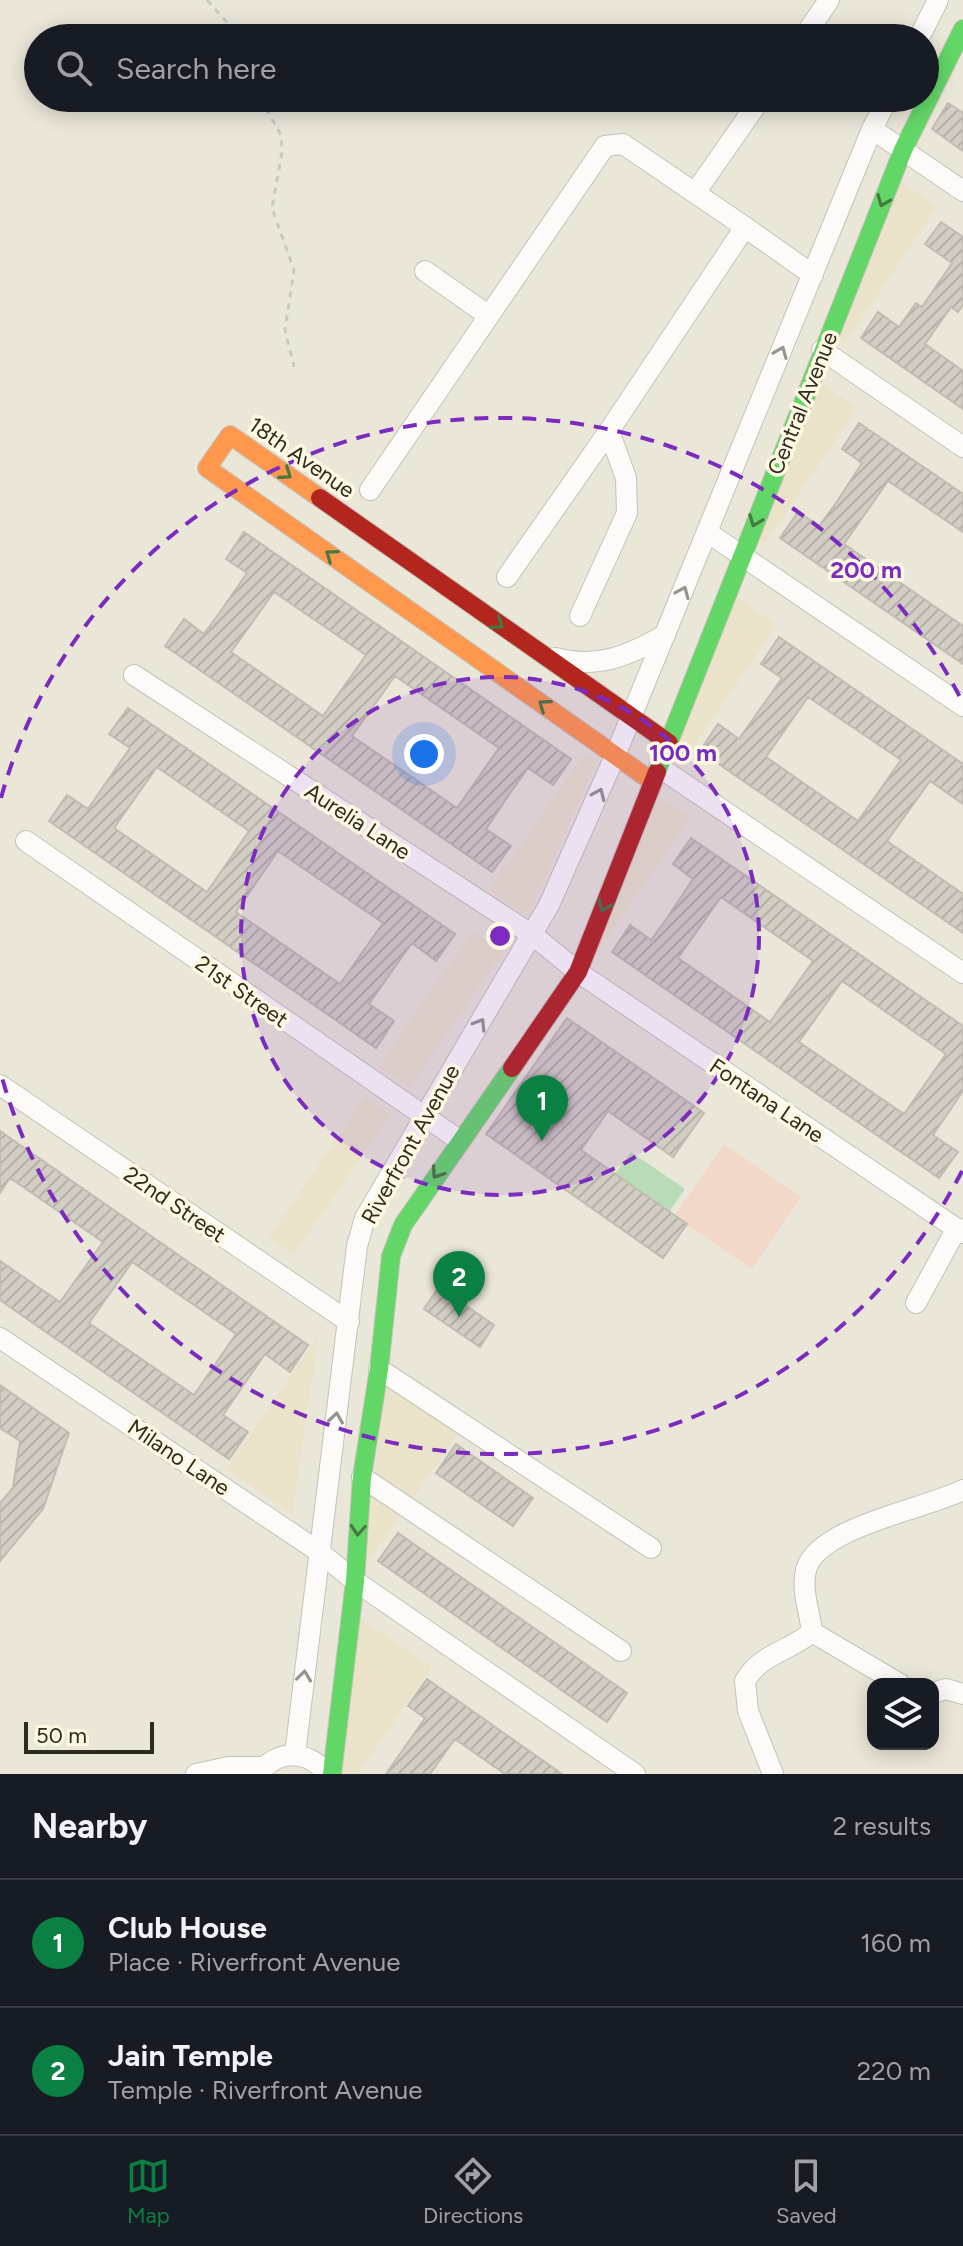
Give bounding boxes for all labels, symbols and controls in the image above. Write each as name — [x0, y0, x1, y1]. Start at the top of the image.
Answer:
search box — [24, 24, 939, 112]
icon: search — [52, 46, 96, 90]
text: Search here — [116, 50, 276, 87]
one-way arrow — [876, 193, 892, 207]
street label: Central Avenue — [762, 328, 843, 479]
one-way arrow — [771, 346, 788, 360]
street label: 18th Avenue — [244, 411, 360, 504]
one-way arrow — [277, 464, 292, 479]
one-way arrow — [748, 513, 765, 527]
one-way arrow — [325, 550, 339, 565]
text: 200 m — [830, 555, 902, 584]
one-way arrow — [673, 586, 689, 601]
one-way arrow — [490, 614, 504, 629]
one-way arrow — [538, 700, 552, 715]
your location — [404, 734, 444, 774]
text: 100 m — [649, 738, 717, 767]
street label: Aurelia Lane — [300, 777, 415, 865]
one-way arrow — [589, 787, 605, 802]
one-way arrow — [598, 898, 614, 912]
centre of rings — [486, 922, 514, 950]
street label: 21st Street — [190, 950, 293, 1033]
one-way arrow — [470, 1018, 485, 1033]
street label: Fontana Lane — [704, 1052, 829, 1149]
street label: Riverfront Avenue — [355, 1060, 465, 1229]
pin: 1 — [516, 1075, 568, 1141]
street label: 22nd Street — [119, 1161, 231, 1248]
one-way arrow — [432, 1164, 447, 1179]
pin: 2 — [433, 1251, 485, 1317]
one-way arrow — [327, 1411, 344, 1425]
street label: Milano Lane — [123, 1413, 235, 1501]
one-way arrow — [350, 1524, 367, 1537]
one-way arrow — [295, 1669, 312, 1682]
map controls — [867, 1678, 939, 1750]
button: layers — [867, 1678, 939, 1750]
scale bar — [24, 1718, 154, 1754]
text: 50 m — [36, 1722, 87, 1749]
text: Nearby — [32, 1806, 147, 1847]
text: 2 results — [833, 1810, 931, 1842]
text: Club House — [108, 1909, 267, 1946]
text: 1 — [53, 1927, 63, 1959]
text: 160 m — [860, 1927, 931, 1959]
text: Place · Riverfront Avenue — [108, 1946, 400, 1978]
text: Jain Temple — [108, 2037, 273, 2074]
text: 2 — [50, 2055, 66, 2087]
text: 220 m — [857, 2055, 931, 2087]
text: Temple · Riverfront Avenue — [108, 2074, 422, 2106]
tab: Map — [126, 2154, 170, 2229]
tab: Directions — [423, 2154, 523, 2229]
tab: Saved — [776, 2154, 837, 2229]

